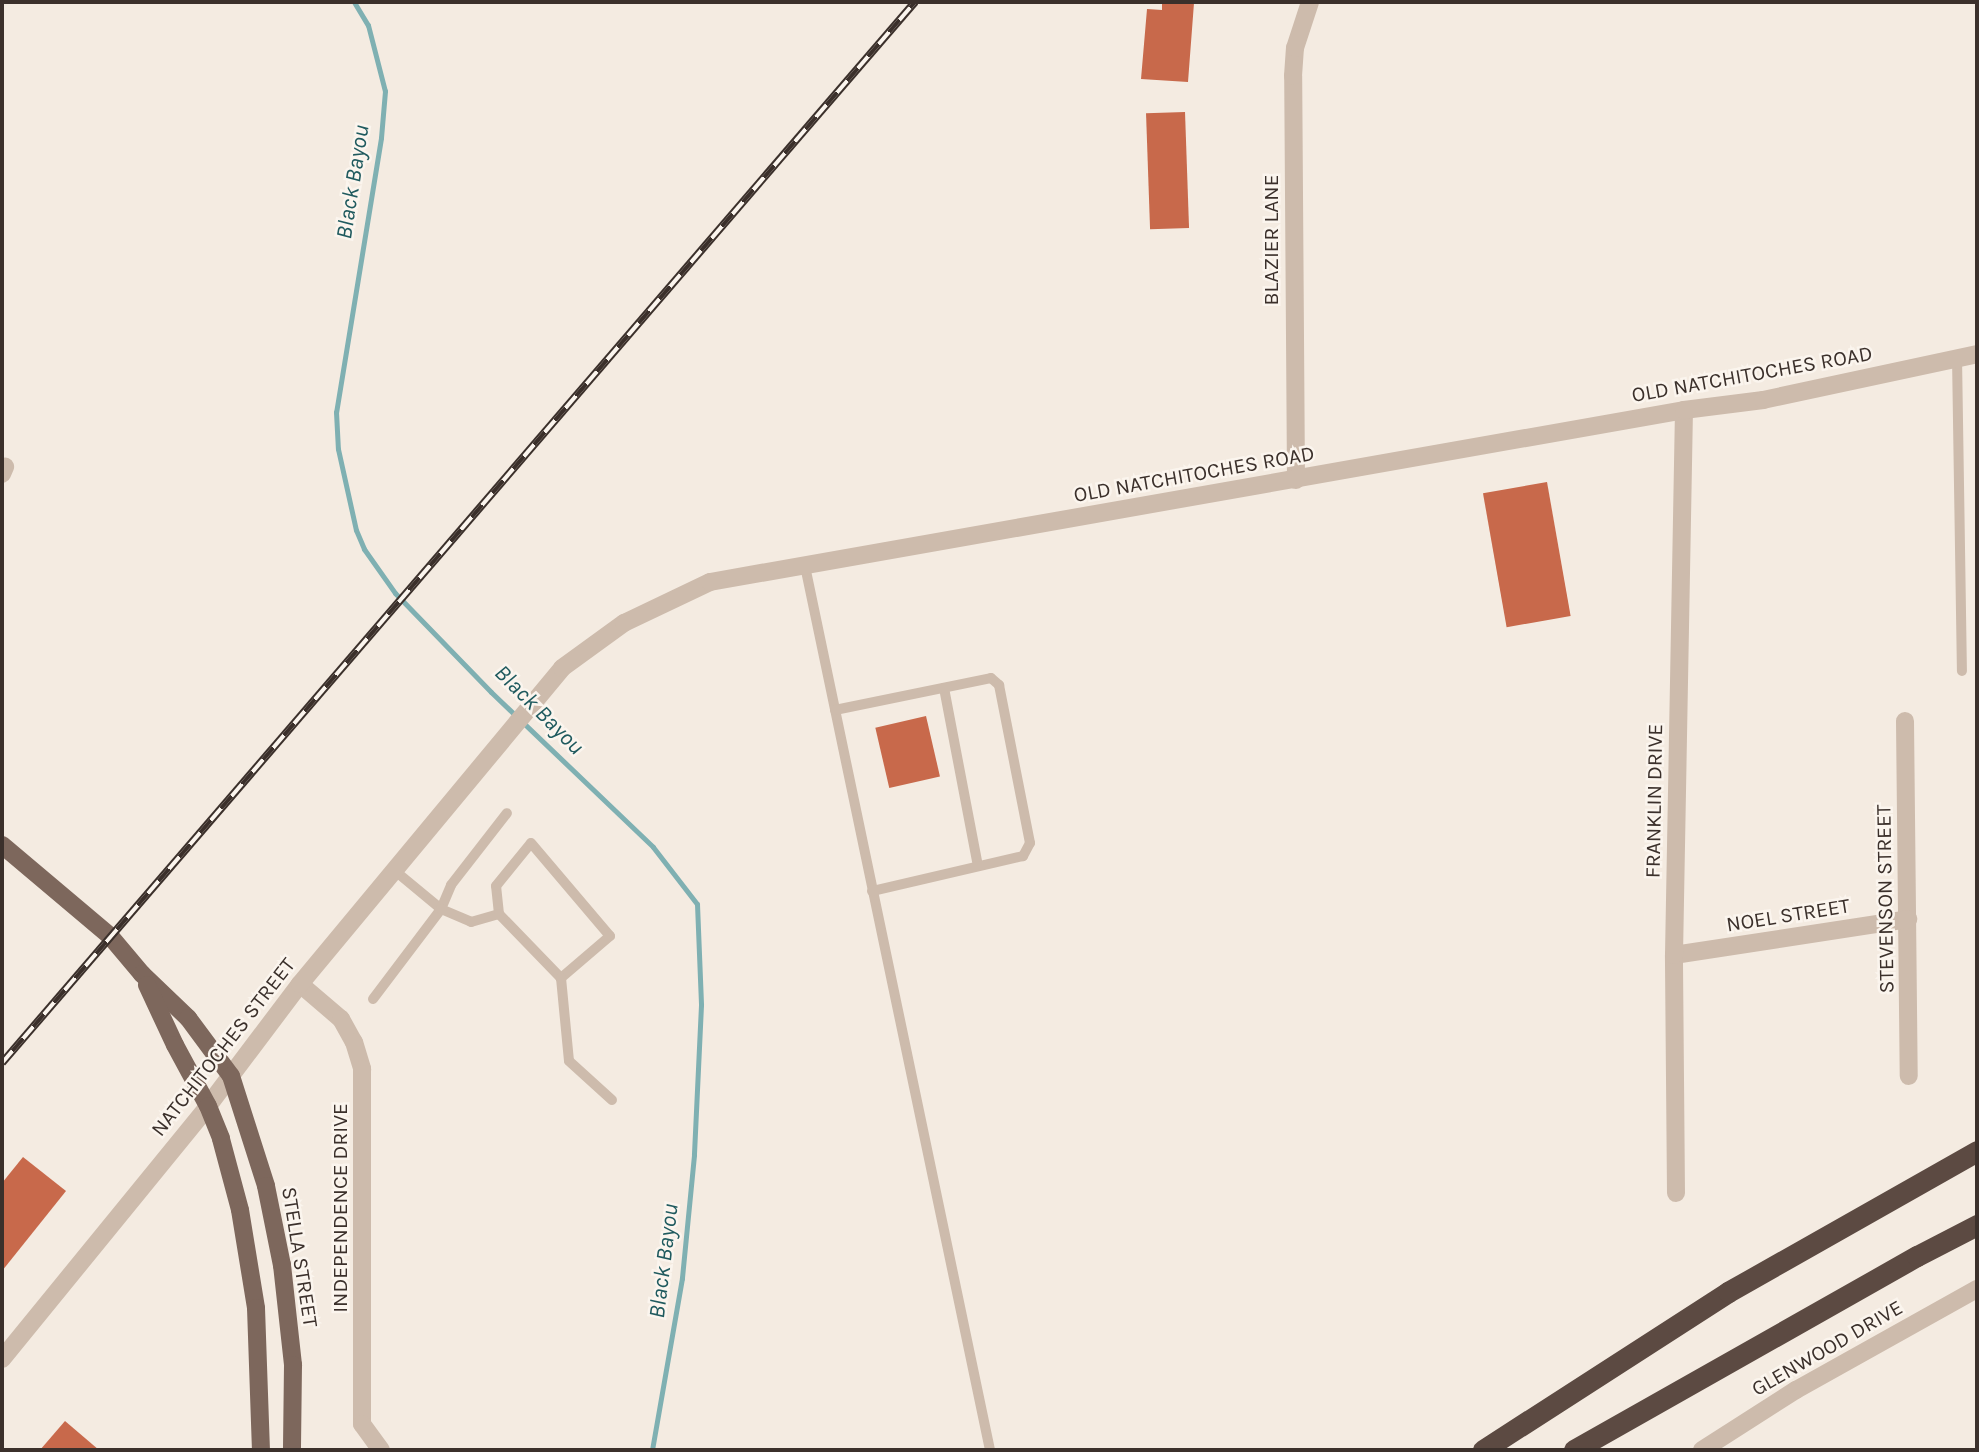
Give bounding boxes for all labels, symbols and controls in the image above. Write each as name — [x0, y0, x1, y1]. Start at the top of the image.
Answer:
water label: Black Bayou — [330, 123, 376, 241]
street label: BLAZIER LANE — [1258, 175, 1284, 305]
street label: OLD NATCHITOCHES ROAD — [1630, 340, 1874, 408]
street label: OLD NATCHITOCHES ROAD — [1072, 440, 1316, 508]
water label: Black Bayou — [488, 659, 590, 761]
street label: FRANKLIN DRIVE — [1640, 724, 1668, 878]
street label: STEVENSON STREET — [1871, 804, 1899, 994]
street label: NOEL STREET — [1724, 893, 1852, 937]
street label: NATCHITOCHES STREET — [145, 953, 301, 1141]
street label: INDEPENDENCE DRIVE — [327, 1103, 353, 1313]
street label: STELLA STREET — [276, 1185, 324, 1329]
water label: Black Bayou — [643, 1202, 685, 1320]
street label: GLENWOOD DRIVE — [1747, 1294, 1907, 1402]

